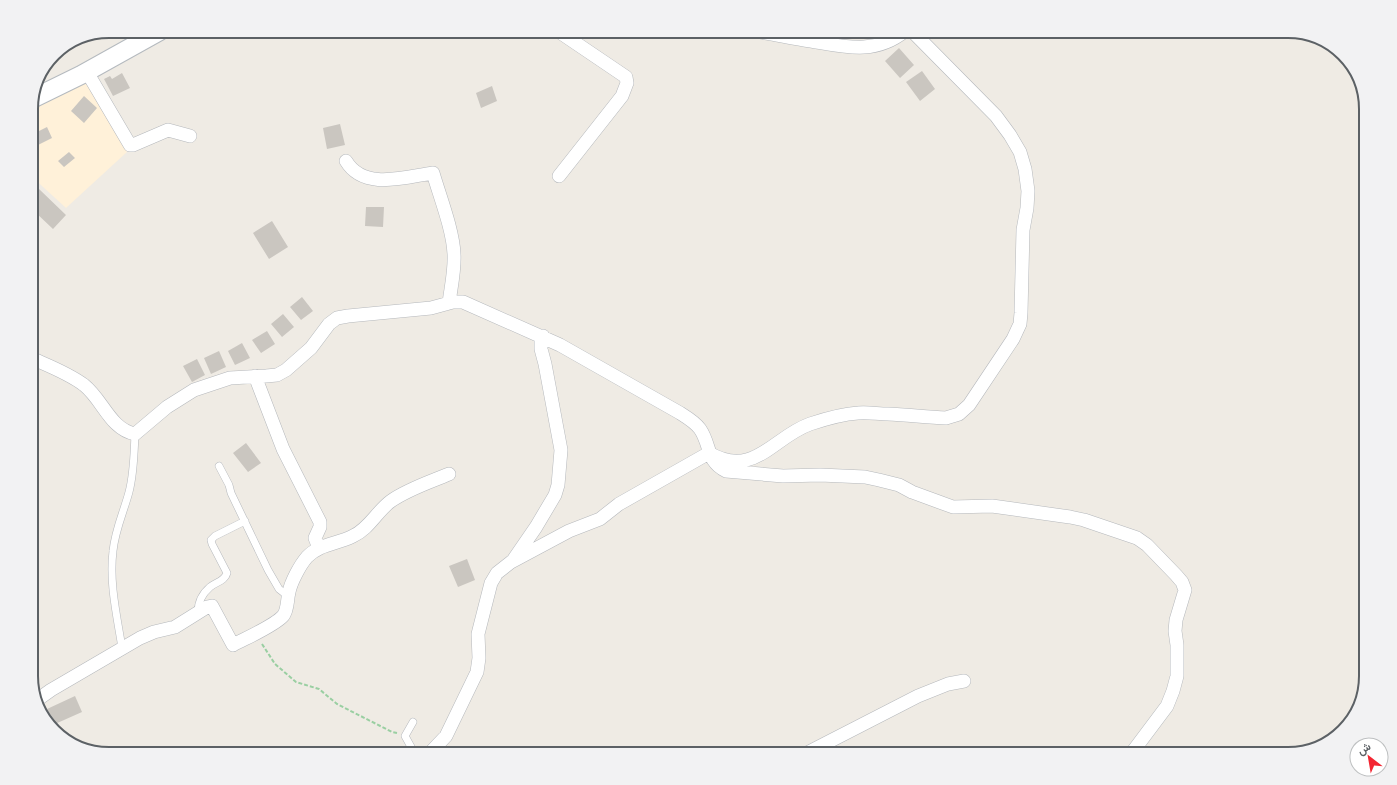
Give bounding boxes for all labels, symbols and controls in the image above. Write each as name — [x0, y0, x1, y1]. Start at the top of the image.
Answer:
north arrow — [1349, 737, 1389, 777]
text: ش — [1355, 739, 1373, 758]

